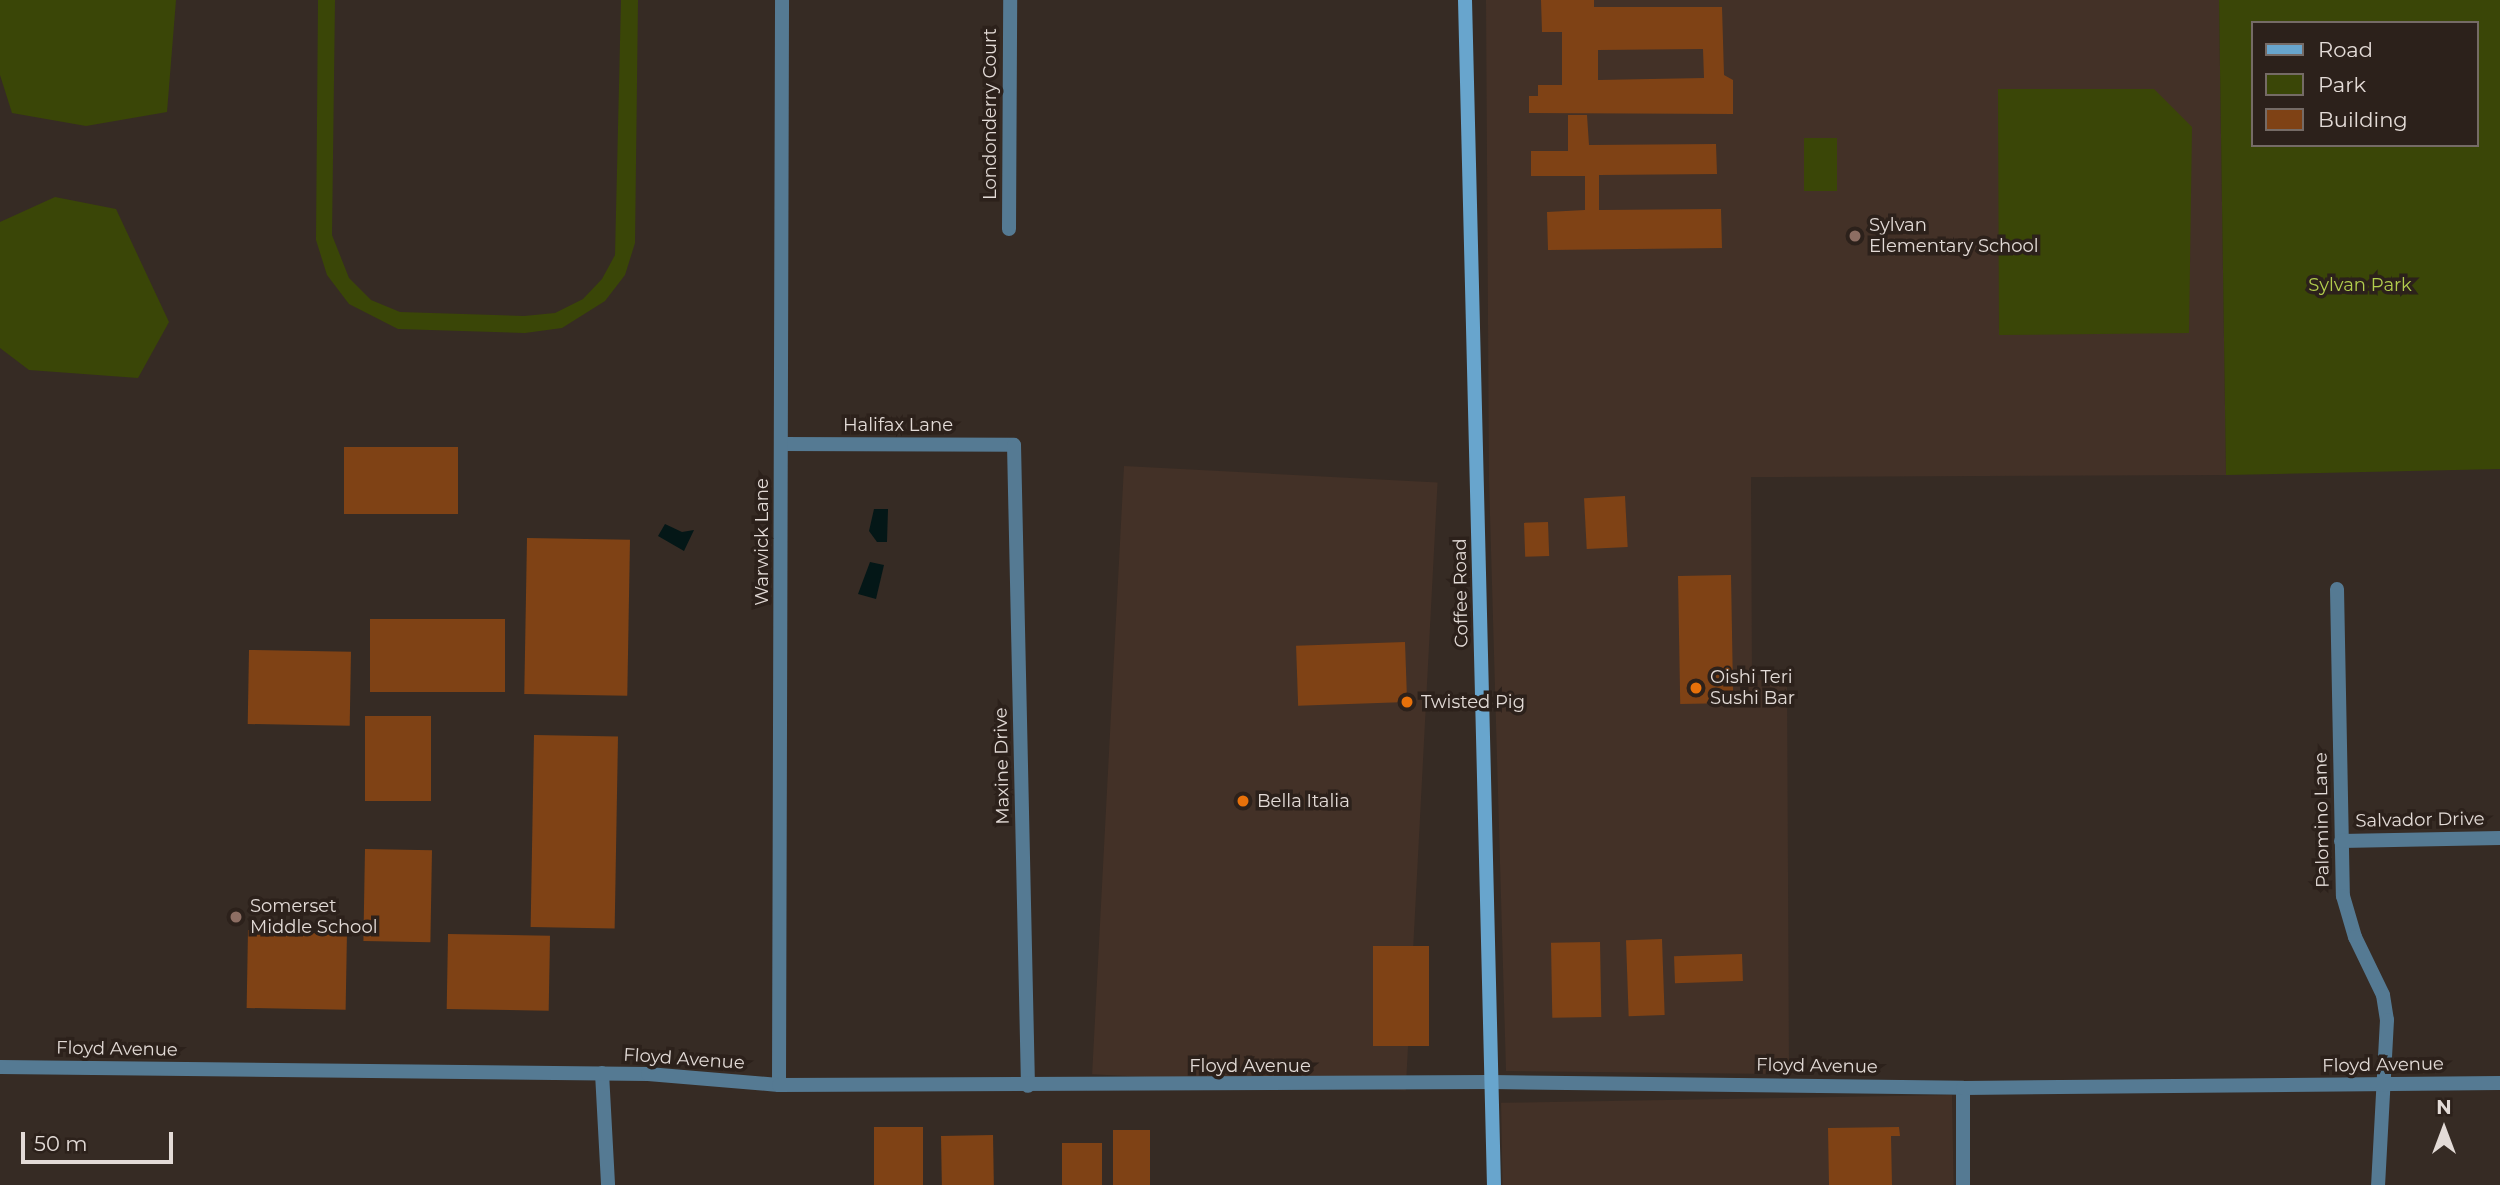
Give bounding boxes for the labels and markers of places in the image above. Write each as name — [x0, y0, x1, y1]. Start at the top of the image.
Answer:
place label: Sylvan Elementary School — [1869, 215, 2039, 258]
marker: Sylvan Elementary School — [1847, 228, 1863, 244]
place label: Oishi Teri Sushi Bar — [1710, 667, 1795, 710]
marker: Oishi Teri Sushi Bar — [1688, 680, 1704, 696]
place label: Twisted Pig — [1421, 691, 1525, 713]
marker: Twisted Pig — [1399, 694, 1415, 710]
place label: Bella Italia — [1257, 790, 1350, 812]
marker: Bella Italia — [1235, 793, 1251, 809]
place label: Somerset Middle School — [250, 896, 378, 939]
marker: Somerset Middle School — [228, 909, 244, 925]

